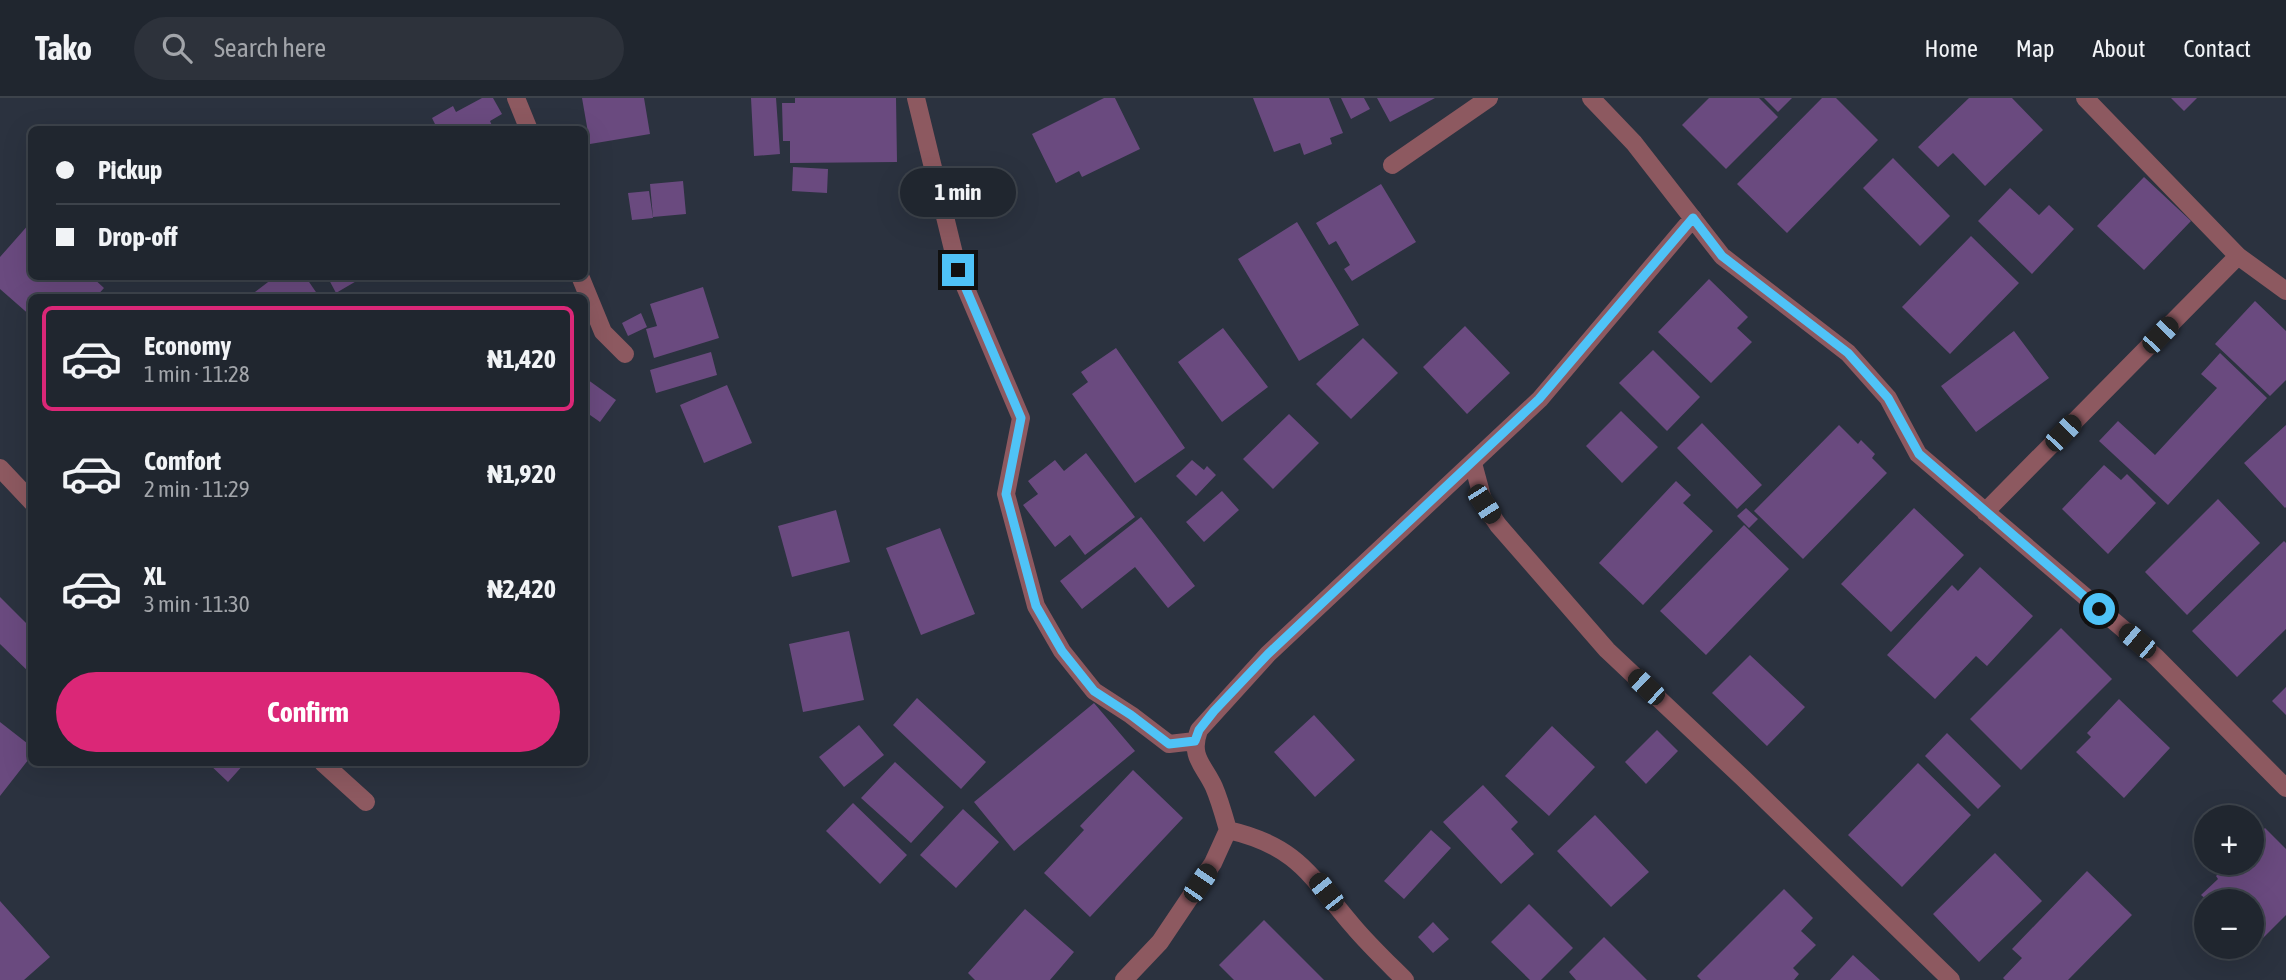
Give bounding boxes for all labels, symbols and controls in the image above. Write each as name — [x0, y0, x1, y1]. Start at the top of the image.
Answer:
search box — [134, 17, 624, 80]
text: Tako — [35, 29, 92, 67]
icon: search — [158, 29, 196, 67]
text: Search here — [214, 33, 326, 63]
text: Home — [1924, 35, 1978, 62]
text: Map — [2016, 35, 2054, 62]
text: About — [2092, 35, 2145, 62]
text: Contact — [2183, 35, 2251, 62]
text: Pickup — [98, 155, 162, 185]
callout: 1 min — [900, 169, 1016, 218]
text: 1 min — [935, 179, 981, 205]
text: Drop-off — [98, 222, 178, 252]
route end — [942, 254, 974, 286]
car — [2138, 313, 2183, 357]
icon: car — [60, 327, 123, 390]
text: Economy — [144, 331, 231, 361]
text: ₦1,420 — [487, 344, 556, 374]
text: 1 min · 11:28 — [144, 361, 250, 387]
car — [2041, 411, 2086, 455]
icon: car — [60, 442, 123, 505]
text: Comfort — [144, 446, 221, 476]
text: ₦1,920 — [487, 459, 556, 489]
text: 2 min · 11:29 — [144, 476, 250, 502]
car — [1464, 481, 1505, 527]
icon: car — [60, 557, 123, 620]
text: XL — [144, 561, 166, 591]
text: ₦2,420 — [487, 574, 556, 604]
text: 3 min · 11:30 — [144, 591, 250, 617]
route start — [2083, 593, 2115, 625]
car — [2115, 619, 2160, 663]
car — [1624, 665, 1669, 709]
button: Confirm — [56, 672, 560, 752]
map controls — [2194, 805, 2264, 959]
button: + — [2194, 805, 2264, 875]
car — [1180, 860, 1221, 906]
car — [1305, 869, 1348, 915]
button: − — [2194, 889, 2264, 959]

